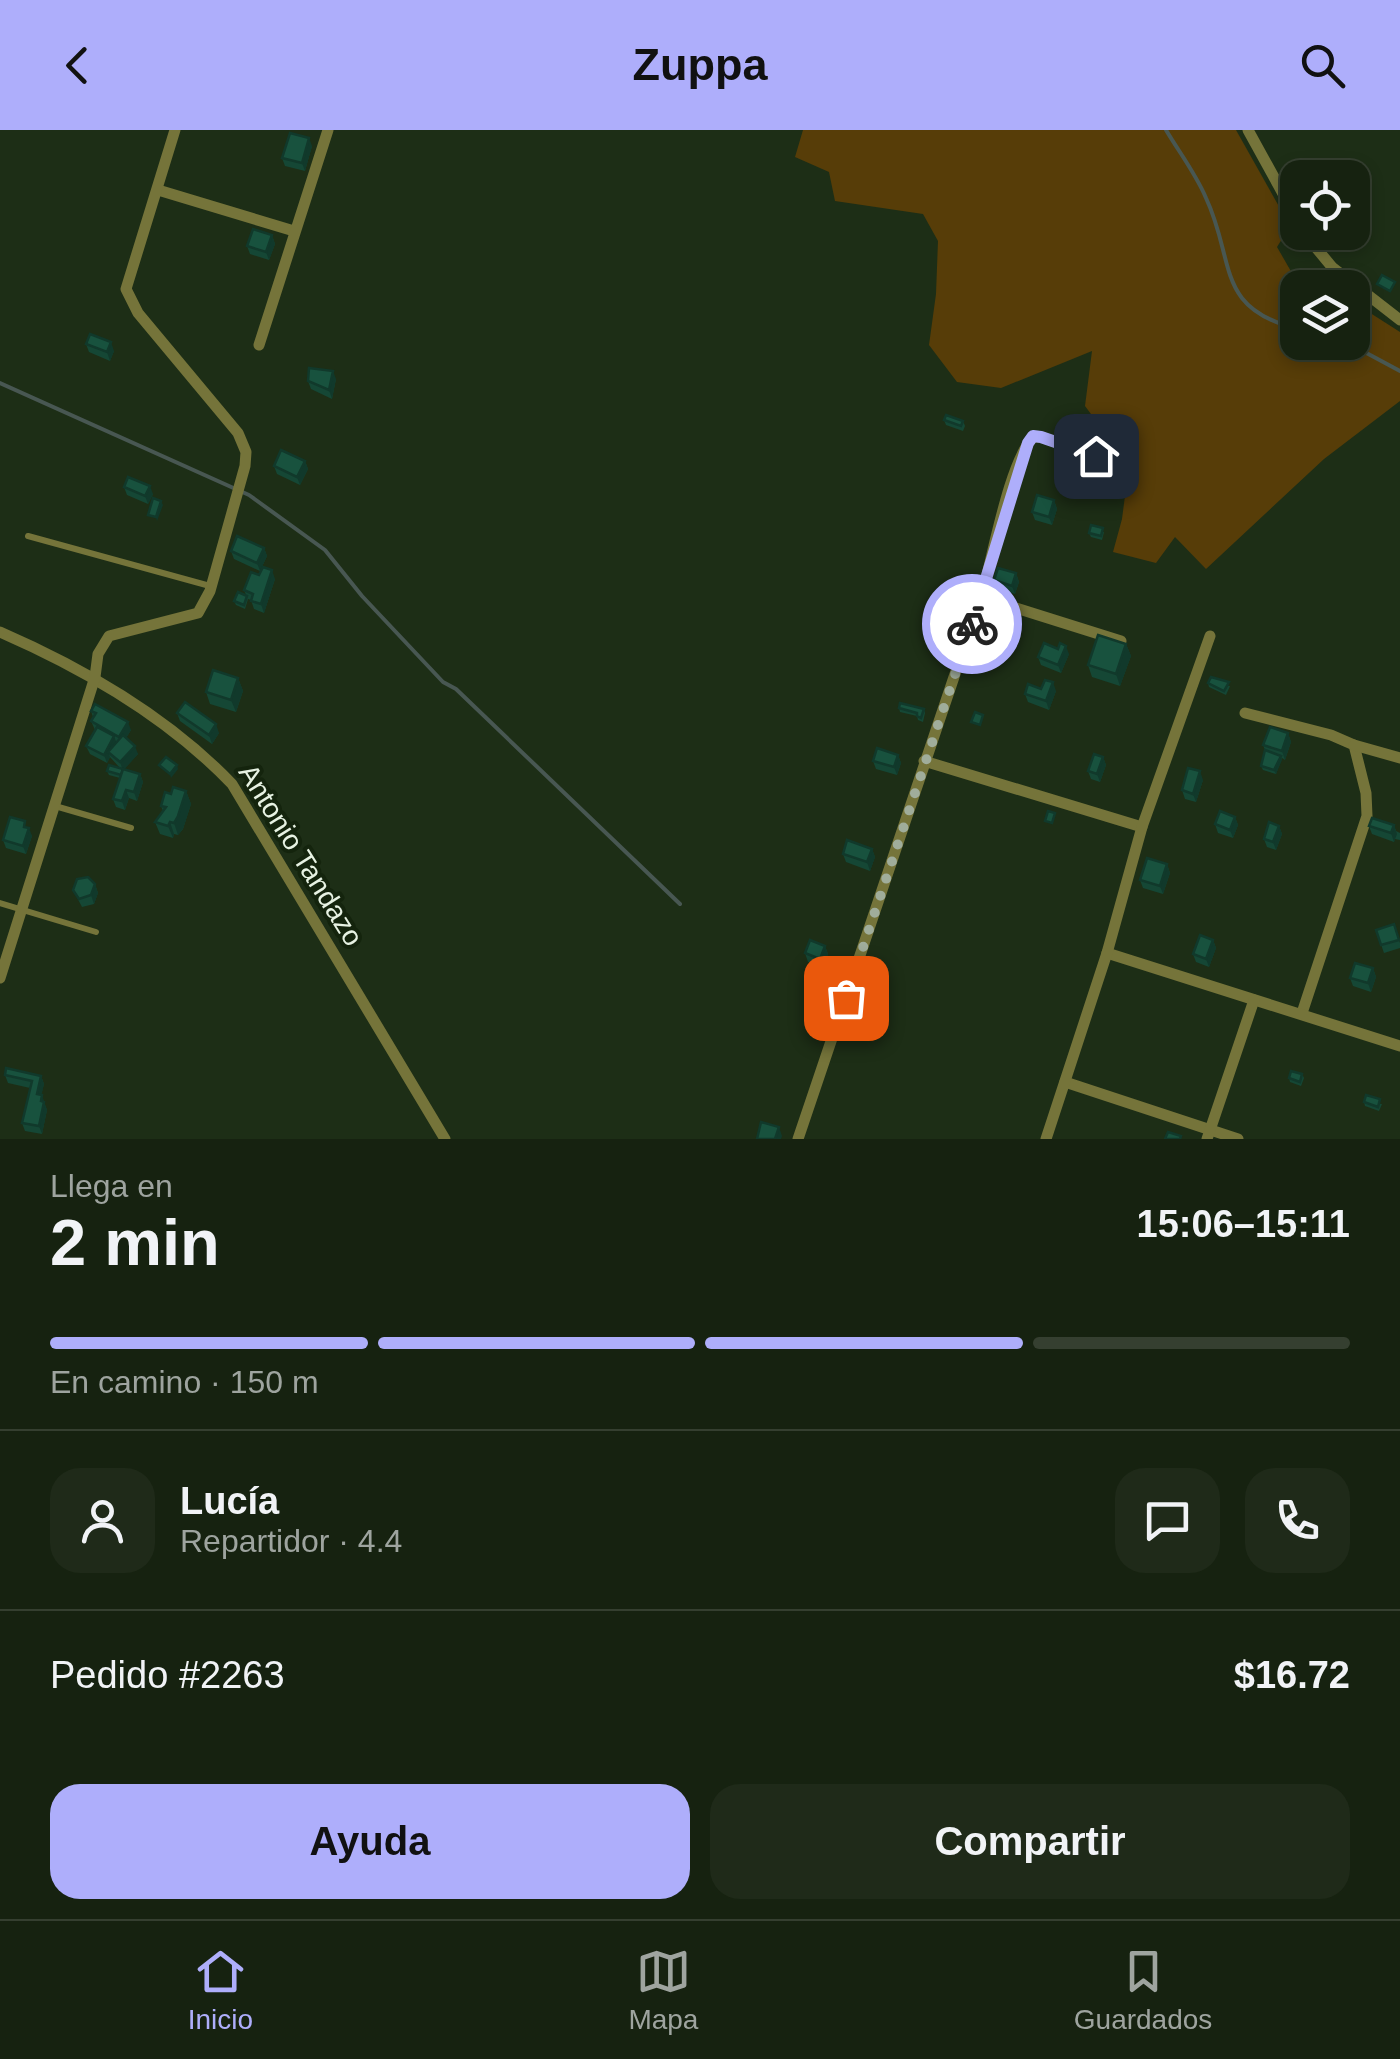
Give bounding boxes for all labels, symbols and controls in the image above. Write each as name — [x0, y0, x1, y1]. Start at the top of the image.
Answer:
icon: back — [50, 38, 105, 93]
icon: search — [1295, 38, 1350, 93]
text: Zuppa — [633, 39, 767, 90]
map controls — [1280, 160, 1370, 360]
button: locate — [1280, 160, 1370, 250]
button: layers — [1280, 270, 1370, 360]
pin — [1054, 414, 1139, 499]
icon: home — [1069, 429, 1124, 484]
courier — [922, 574, 1022, 674]
icon: bike — [945, 597, 1000, 652]
street label: Antonio Tandazo — [233, 759, 369, 951]
pin — [804, 956, 889, 1041]
icon: bag — [819, 971, 874, 1026]
text: Llega en — [50, 1168, 173, 1204]
text: 15:06–15:11 — [1137, 1203, 1350, 1245]
text: 2 min — [50, 1206, 220, 1279]
text: En camino · 150 m — [50, 1364, 319, 1400]
button: person — [50, 1468, 155, 1573]
button: chat — [1115, 1468, 1220, 1573]
button: phone — [1245, 1468, 1350, 1573]
text: Lucía — [180, 1480, 279, 1522]
text: Repartidor · 4.4 — [180, 1523, 402, 1559]
text: Pedido #2263 — [50, 1654, 285, 1696]
text: $16.72 — [1234, 1654, 1350, 1696]
button: Ayuda — [50, 1784, 690, 1899]
button: Compartir — [710, 1784, 1350, 1899]
tab: Inicio — [188, 1944, 253, 2036]
tab: Mapa — [628, 1944, 698, 2036]
tab: Guardados — [1074, 1944, 1212, 2036]

